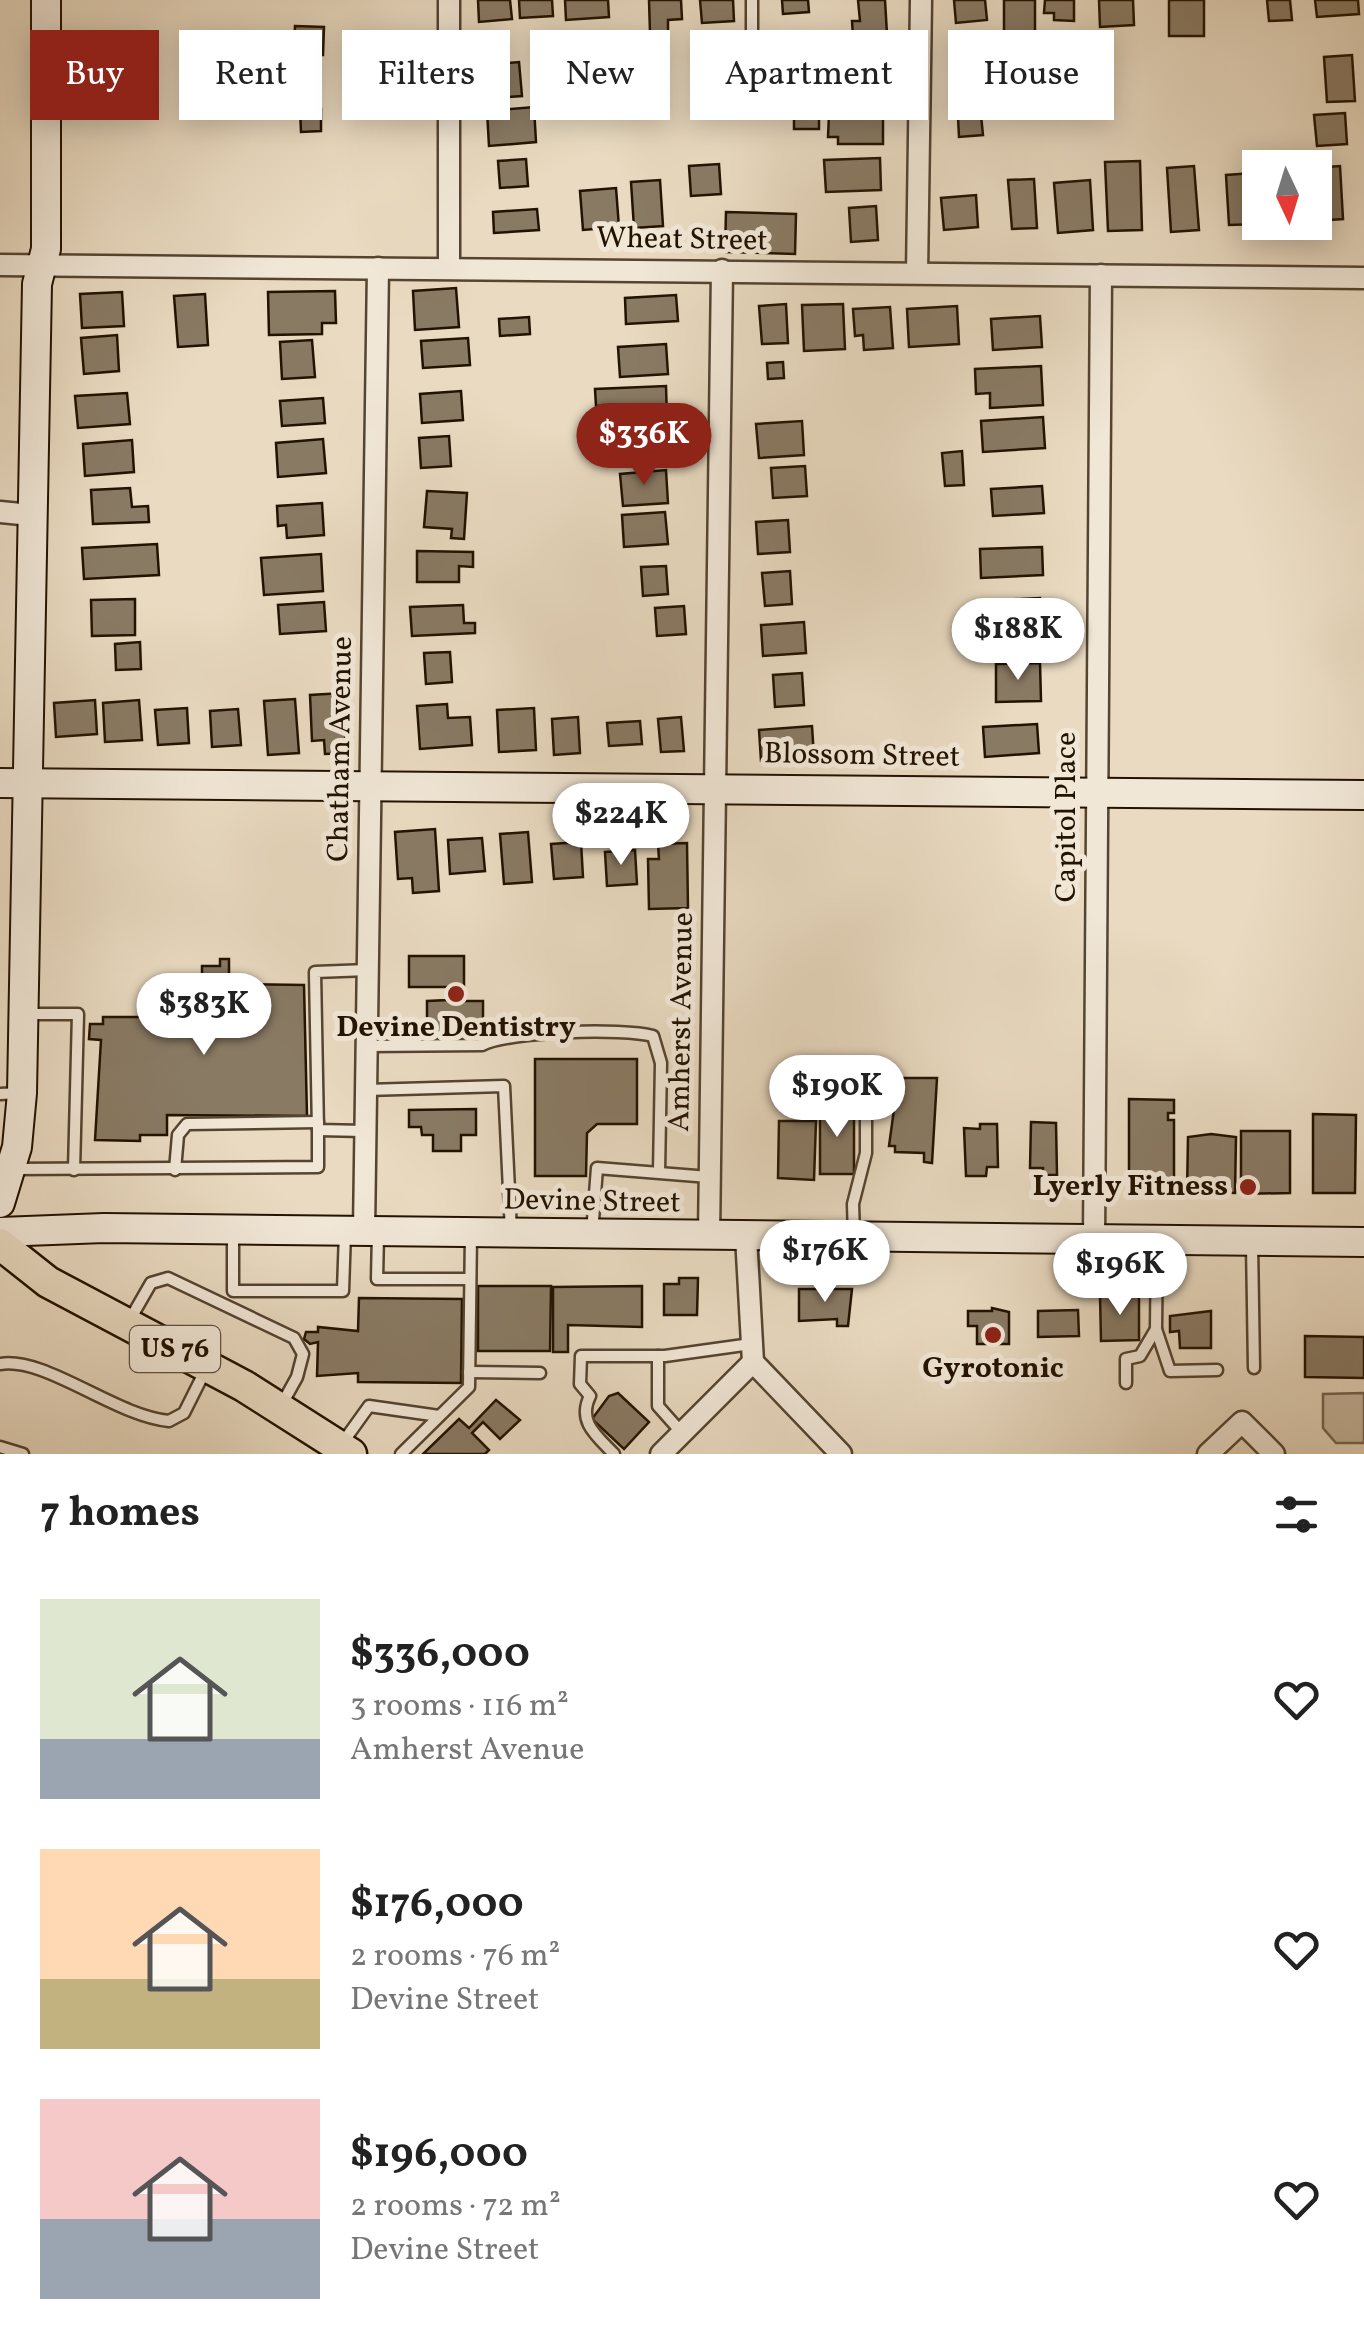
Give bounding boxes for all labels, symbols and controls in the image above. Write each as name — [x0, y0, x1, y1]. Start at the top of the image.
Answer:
chip: Buy — [30, 30, 159, 120]
chip: Rent — [179, 30, 322, 120]
chip: Filters — [342, 30, 510, 120]
chip: New — [530, 30, 670, 120]
chip: Apartment — [690, 30, 928, 120]
chip: House — [948, 30, 1114, 120]
north arrow — [1242, 150, 1332, 240]
map controls — [1242, 150, 1332, 240]
street label: Wheat Street — [596, 218, 768, 262]
pin: $336K — [574, 403, 714, 488]
text: $336K — [598, 413, 690, 457]
pin: $188K — [948, 598, 1088, 683]
text: $188K — [974, 608, 1062, 652]
street label: Chatham Avenue — [318, 636, 364, 862]
street label: Capitol Place — [1046, 732, 1088, 902]
street label: Blossom Street — [763, 733, 961, 779]
pin: $224K — [551, 783, 691, 868]
text: $224K — [574, 793, 668, 837]
street label: Amherst Avenue — [659, 912, 705, 1132]
pin: $383K — [134, 973, 274, 1058]
text: $383K — [158, 983, 250, 1027]
marker: Devine Dentistry — [445, 983, 467, 1005]
place label: Devine Dentistry — [336, 1007, 576, 1049]
pin: $190K — [767, 1055, 907, 1140]
text: $190K — [791, 1065, 883, 1109]
place label: Lyerly Fitness — [1033, 1166, 1228, 1208]
marker: Lyerly Fitness — [1237, 1176, 1259, 1198]
street label: Devine Street — [503, 1179, 681, 1225]
pin: $176K — [755, 1220, 895, 1305]
text: $176K — [782, 1230, 868, 1274]
pin: $196K — [1050, 1233, 1190, 1318]
text: $196K — [1075, 1243, 1165, 1287]
marker: Gyrotonic — [982, 1324, 1004, 1346]
road number: US 76 — [130, 1326, 220, 1372]
place label: Gyrotonic — [922, 1348, 1064, 1390]
text: 7 homes — [40, 1485, 200, 1544]
icon: filters — [1269, 1487, 1324, 1542]
text: $336,000 — [350, 1626, 530, 1685]
icon: home — [120, 1639, 240, 1759]
icon: heart — [1269, 1672, 1324, 1727]
text: 3 rooms · 116 m² — [350, 1685, 569, 1729]
text: Amherst Avenue — [350, 1729, 585, 1773]
text: $176,000 — [350, 1876, 524, 1935]
icon: home — [120, 1889, 240, 2009]
icon: heart — [1269, 1922, 1324, 1977]
text: 2 rooms · 76 m² — [350, 1935, 560, 1979]
text: Devine Street — [350, 1979, 539, 2023]
text: $196,000 — [350, 2126, 528, 2185]
icon: home — [120, 2139, 240, 2259]
icon: heart — [1269, 2172, 1324, 2227]
text: 2 rooms · 72 m² — [350, 2185, 561, 2229]
text: Devine Street — [350, 2229, 539, 2273]

